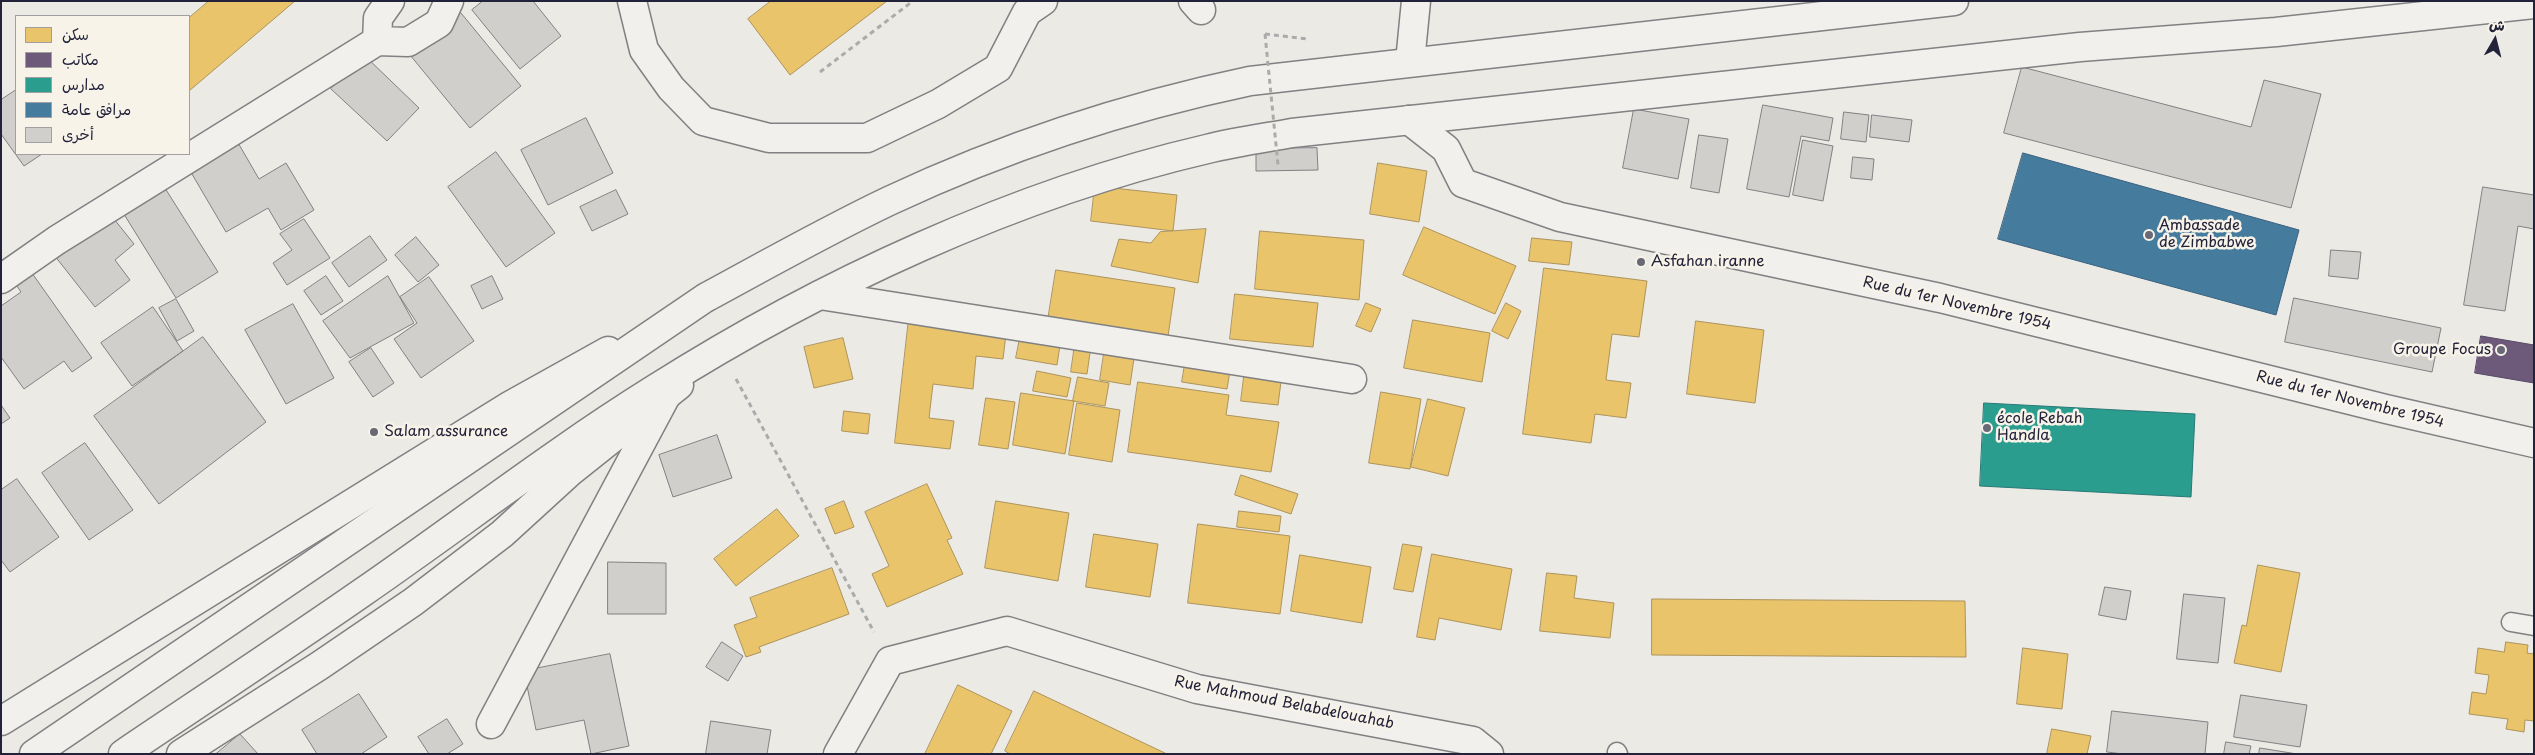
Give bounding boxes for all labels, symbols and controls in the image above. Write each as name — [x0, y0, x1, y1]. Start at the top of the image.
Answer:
text: ش — [2488, 13, 2506, 36]
legend — [15, 15, 190, 155]
north arrow — [2470, 15, 2520, 65]
text: سكن — [62, 22, 89, 45]
text: مكاتب — [62, 47, 99, 70]
text: مدارس — [62, 72, 105, 95]
text: مرافق عامة — [62, 97, 131, 120]
text: أخرى — [62, 122, 94, 145]
place label: Ambassade de Zimbabwe — [2159, 217, 2254, 252]
marker: Ambassade de Zimbabwe — [2143, 229, 2155, 241]
place label: Asfahan iranne — [1651, 253, 1764, 271]
marker: Asfahan iranne — [1635, 256, 1647, 268]
street label: Rue du 1er Novembre 1954 — [1861, 273, 2053, 335]
place label: Groupe Focus — [2393, 341, 2491, 359]
marker: Groupe Focus — [2495, 344, 2507, 356]
street label: Rue du 1er Novembre 1954 — [2254, 368, 2446, 432]
place label: école Rebah Handla — [1997, 410, 2083, 445]
marker: école Rebah Handla — [1981, 422, 1993, 434]
place label: Salam assurance — [384, 423, 508, 441]
marker: Salam assurance — [368, 426, 380, 438]
street label: Rue Mahmoud Belabdelouahab — [1173, 673, 1395, 733]

